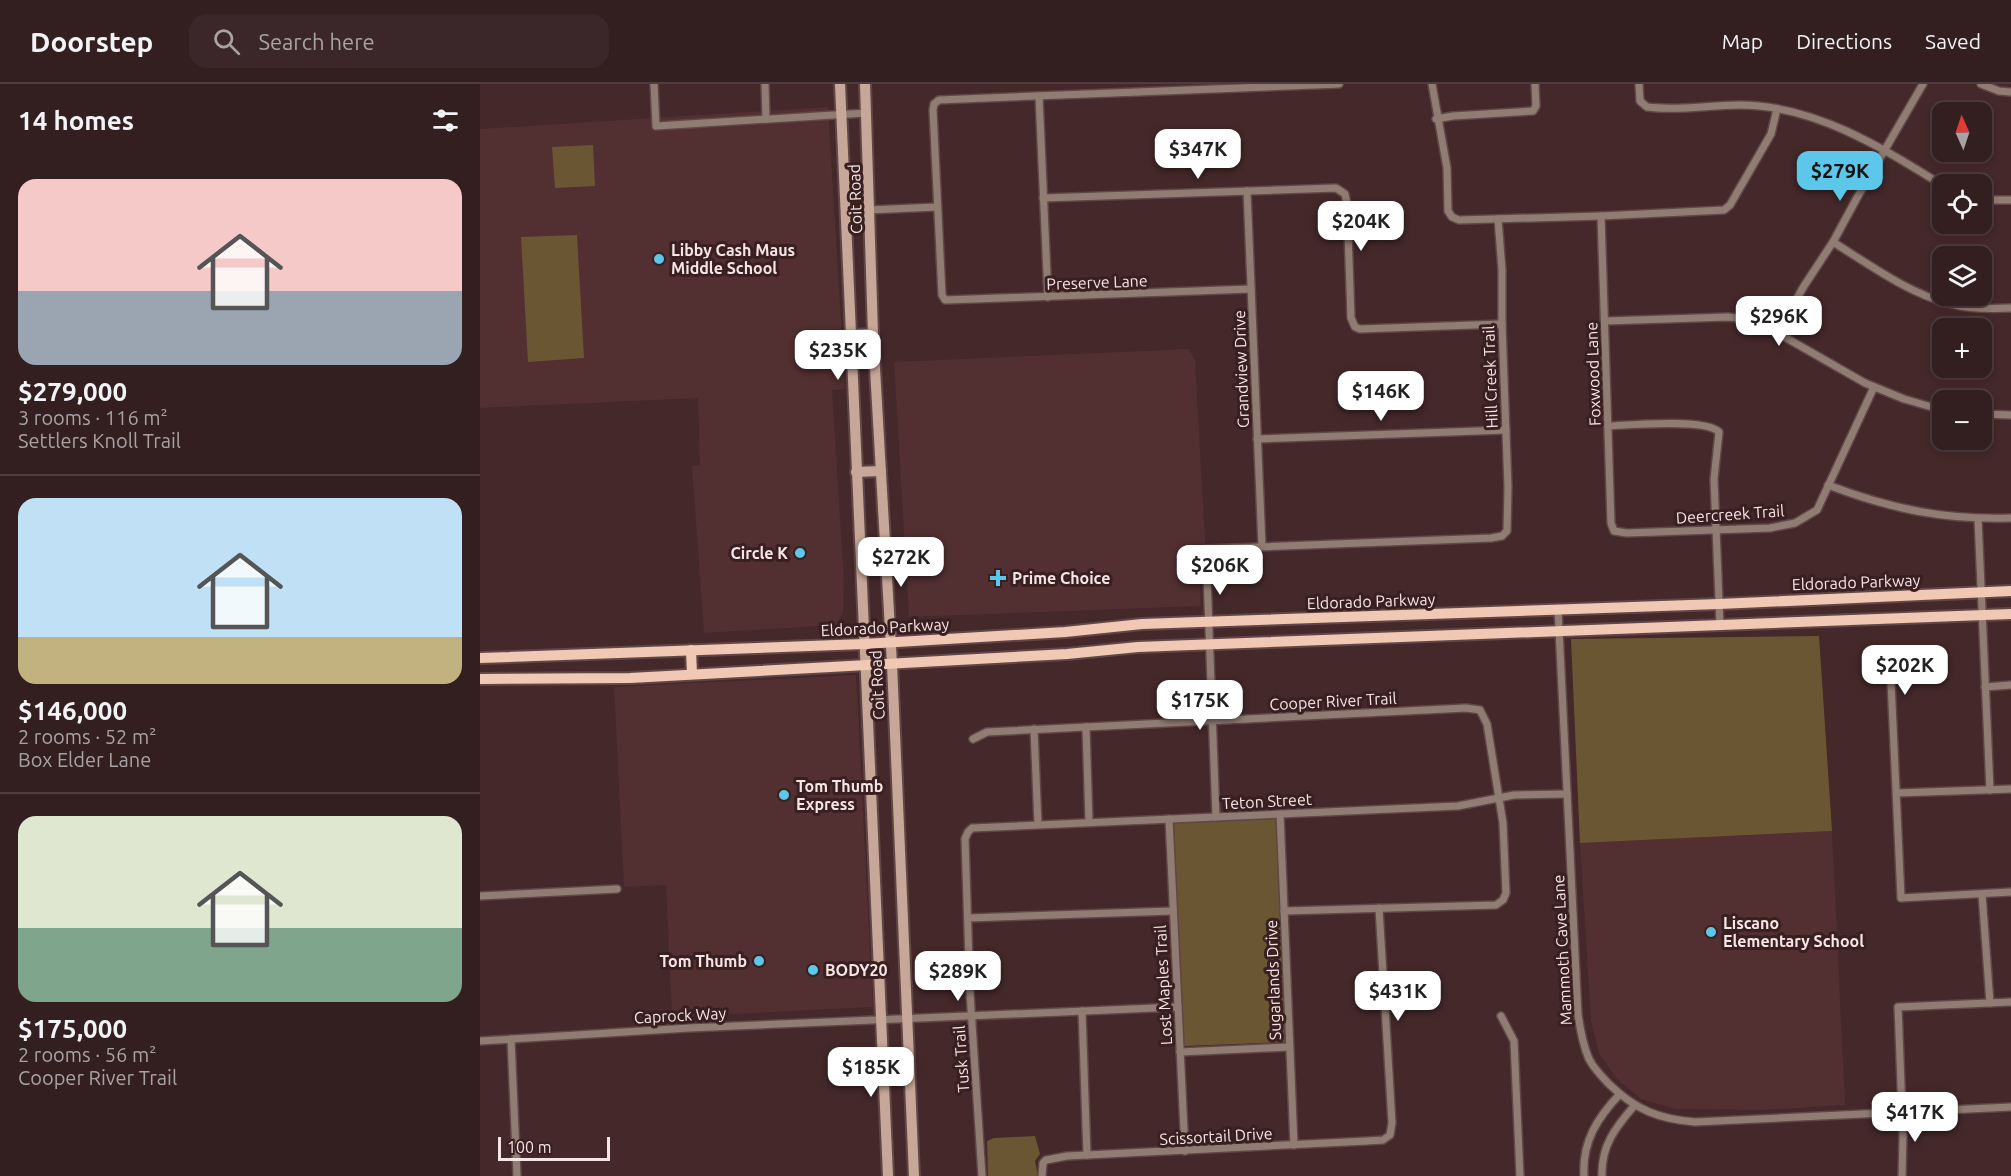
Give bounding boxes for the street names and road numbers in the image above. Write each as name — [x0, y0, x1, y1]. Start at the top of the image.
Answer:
street label: Coit Road — [845, 164, 865, 234]
street label: Preserve Lane — [1046, 271, 1148, 293]
street label: Grandview Drive — [1230, 310, 1252, 428]
street label: Foxwood Lane — [1582, 322, 1604, 426]
street label: Hill Creek Trail — [1479, 325, 1501, 429]
street label: Deercreek Trail — [1675, 501, 1785, 527]
street label: Eldorado Parkway — [1791, 571, 1921, 593]
street label: Eldorado Parkway — [1306, 590, 1436, 612]
street label: Eldorado Parkway — [820, 615, 950, 639]
street label: Coit Road — [866, 650, 888, 720]
street label: Cooper River Trail — [1269, 689, 1397, 713]
street label: Teton Street — [1222, 790, 1313, 812]
street label: Mammoth Cave Lane — [1549, 874, 1575, 1026]
street label: Sugarlands Drive — [1262, 920, 1284, 1040]
street label: Lost Maples Trail — [1151, 924, 1175, 1046]
street label: Caprock Way — [633, 1004, 727, 1026]
street label: Tusk Trail — [950, 1025, 972, 1093]
street label: Scissortail Drive — [1159, 1124, 1273, 1148]

